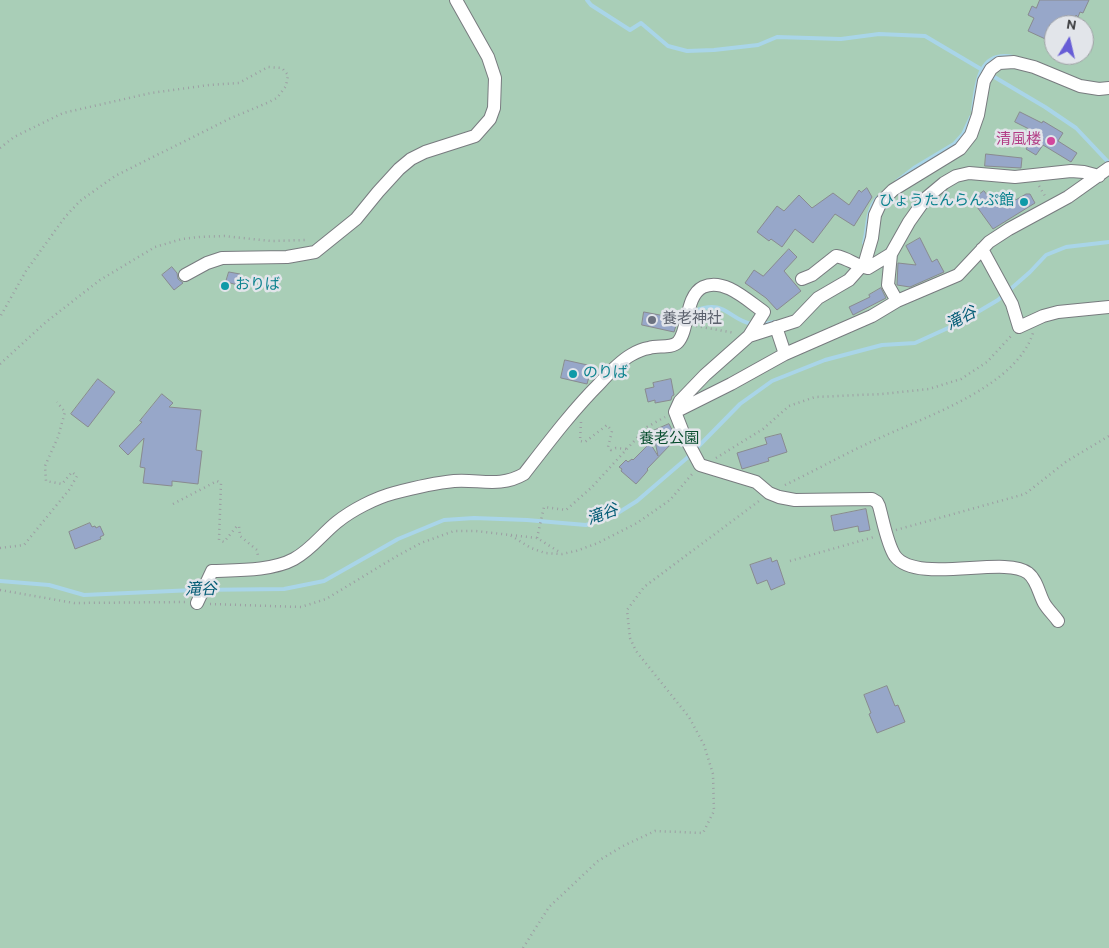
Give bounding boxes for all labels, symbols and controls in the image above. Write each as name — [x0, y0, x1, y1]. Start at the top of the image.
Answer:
north arrow — [1044, 15, 1094, 65]
text: N — [1065, 16, 1078, 35]
place label: 清風楼 — [996, 132, 1041, 150]
marker: 清風楼 — [1045, 135, 1057, 147]
place label: ひょうたんらんぷ館 — [879, 193, 1014, 211]
marker: ひょうたんらんぷ館 — [1018, 196, 1030, 208]
place label: おりば — [235, 277, 280, 295]
marker: おりば — [219, 280, 231, 292]
water label: 滝谷 — [943, 304, 981, 336]
place label: 養老神社 — [662, 311, 722, 329]
marker: 養老神社 — [646, 314, 658, 326]
place label: のりば — [583, 365, 628, 383]
marker: のりば — [567, 368, 579, 380]
park label: 養老公園 — [639, 431, 699, 449]
water label: 滝谷 — [585, 502, 621, 530]
water label: 滝谷 — [185, 581, 217, 601]

